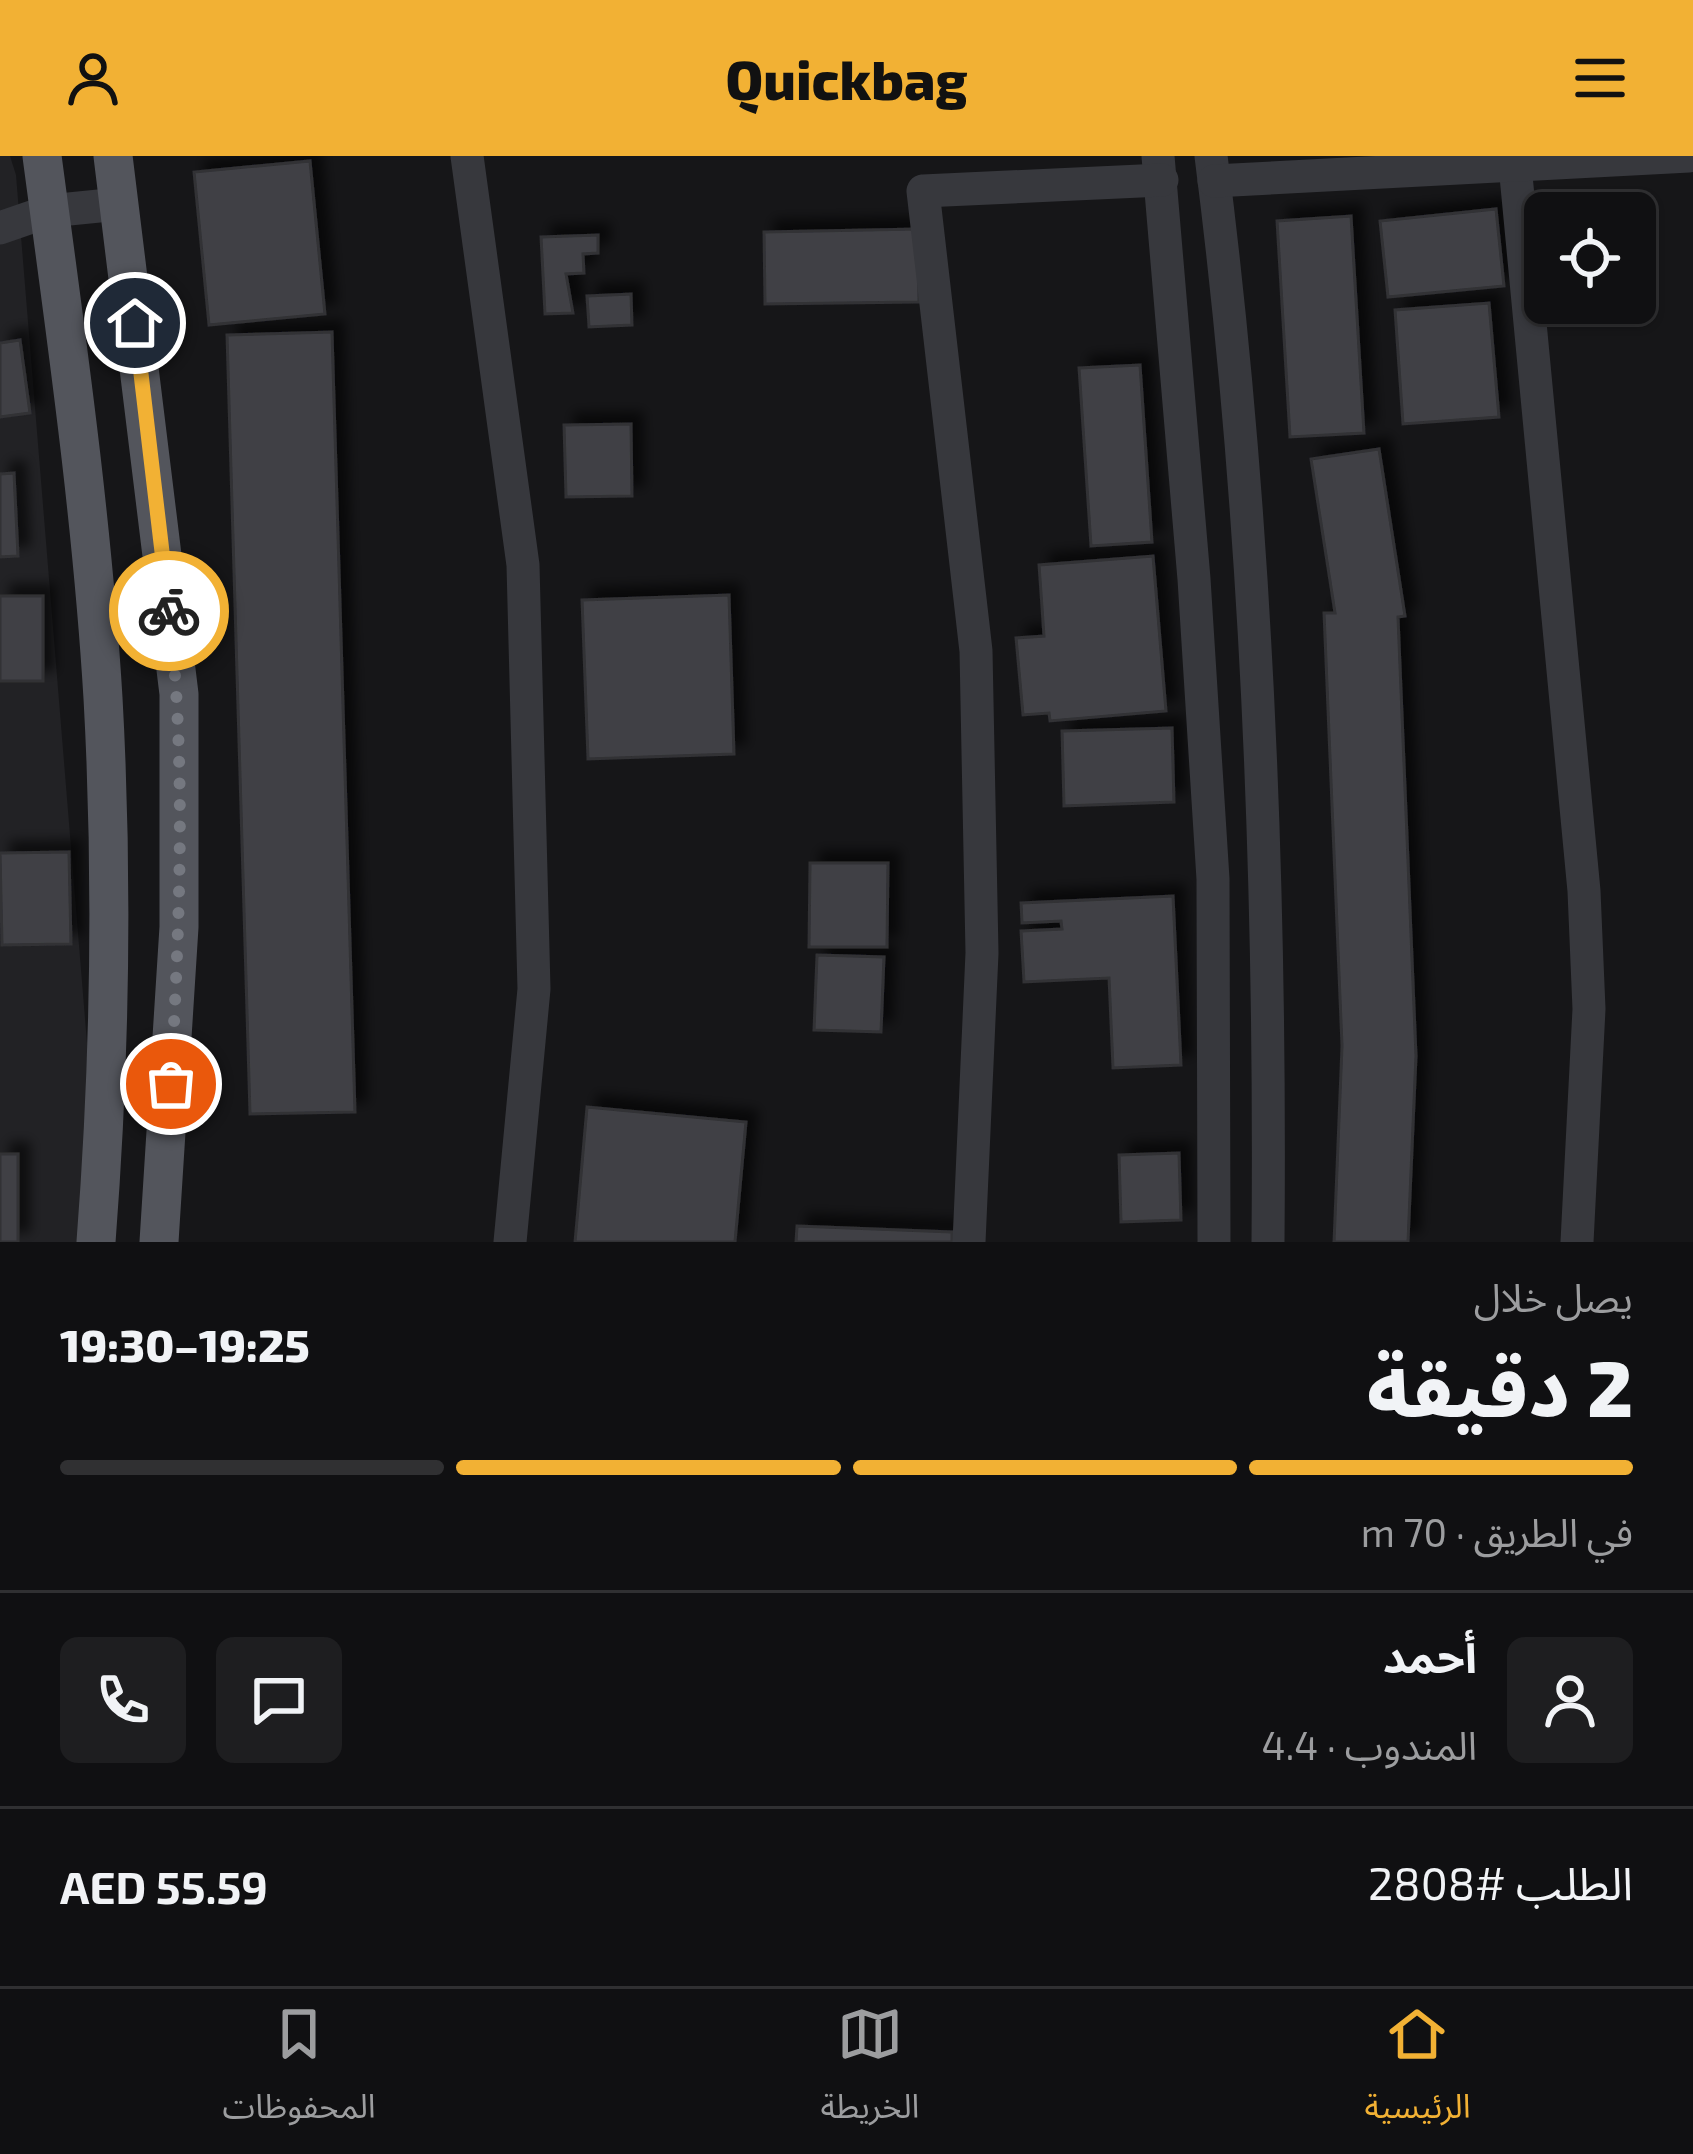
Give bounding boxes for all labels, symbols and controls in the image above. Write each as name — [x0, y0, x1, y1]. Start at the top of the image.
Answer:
icon: person — [60, 45, 126, 111]
icon: menu — [1567, 45, 1633, 111]
text: Quickbag — [726, 46, 968, 111]
map controls — [1524, 192, 1656, 324]
button: locate — [1524, 192, 1656, 324]
pin — [84, 272, 186, 374]
icon: home — [102, 290, 168, 356]
courier — [109, 551, 229, 671]
icon: bike — [136, 578, 202, 644]
pin — [120, 1033, 222, 1135]
icon: bag — [138, 1051, 204, 1117]
text: يصل خلال — [1474, 1273, 1633, 1320]
text: 19:25–19:30 — [60, 1317, 310, 1371]
text: 2 دقيقة — [1367, 1339, 1633, 1433]
text: في الطريق · 70 m — [1361, 1508, 1633, 1555]
text: أحمد — [1383, 1628, 1477, 1682]
button: phone — [60, 1637, 186, 1763]
button: chat — [216, 1637, 342, 1763]
button: person — [1507, 1637, 1633, 1763]
text: المندوب · 4.4 — [1262, 1721, 1477, 1768]
text: الطلب #2808 — [1368, 1855, 1633, 1909]
text: AED 55.59 — [60, 1859, 268, 1913]
tab: المحفوظات — [222, 2001, 376, 2142]
tab: الخريطة — [821, 2001, 919, 2142]
tab: الرئيسية — [1364, 2001, 1471, 2142]

